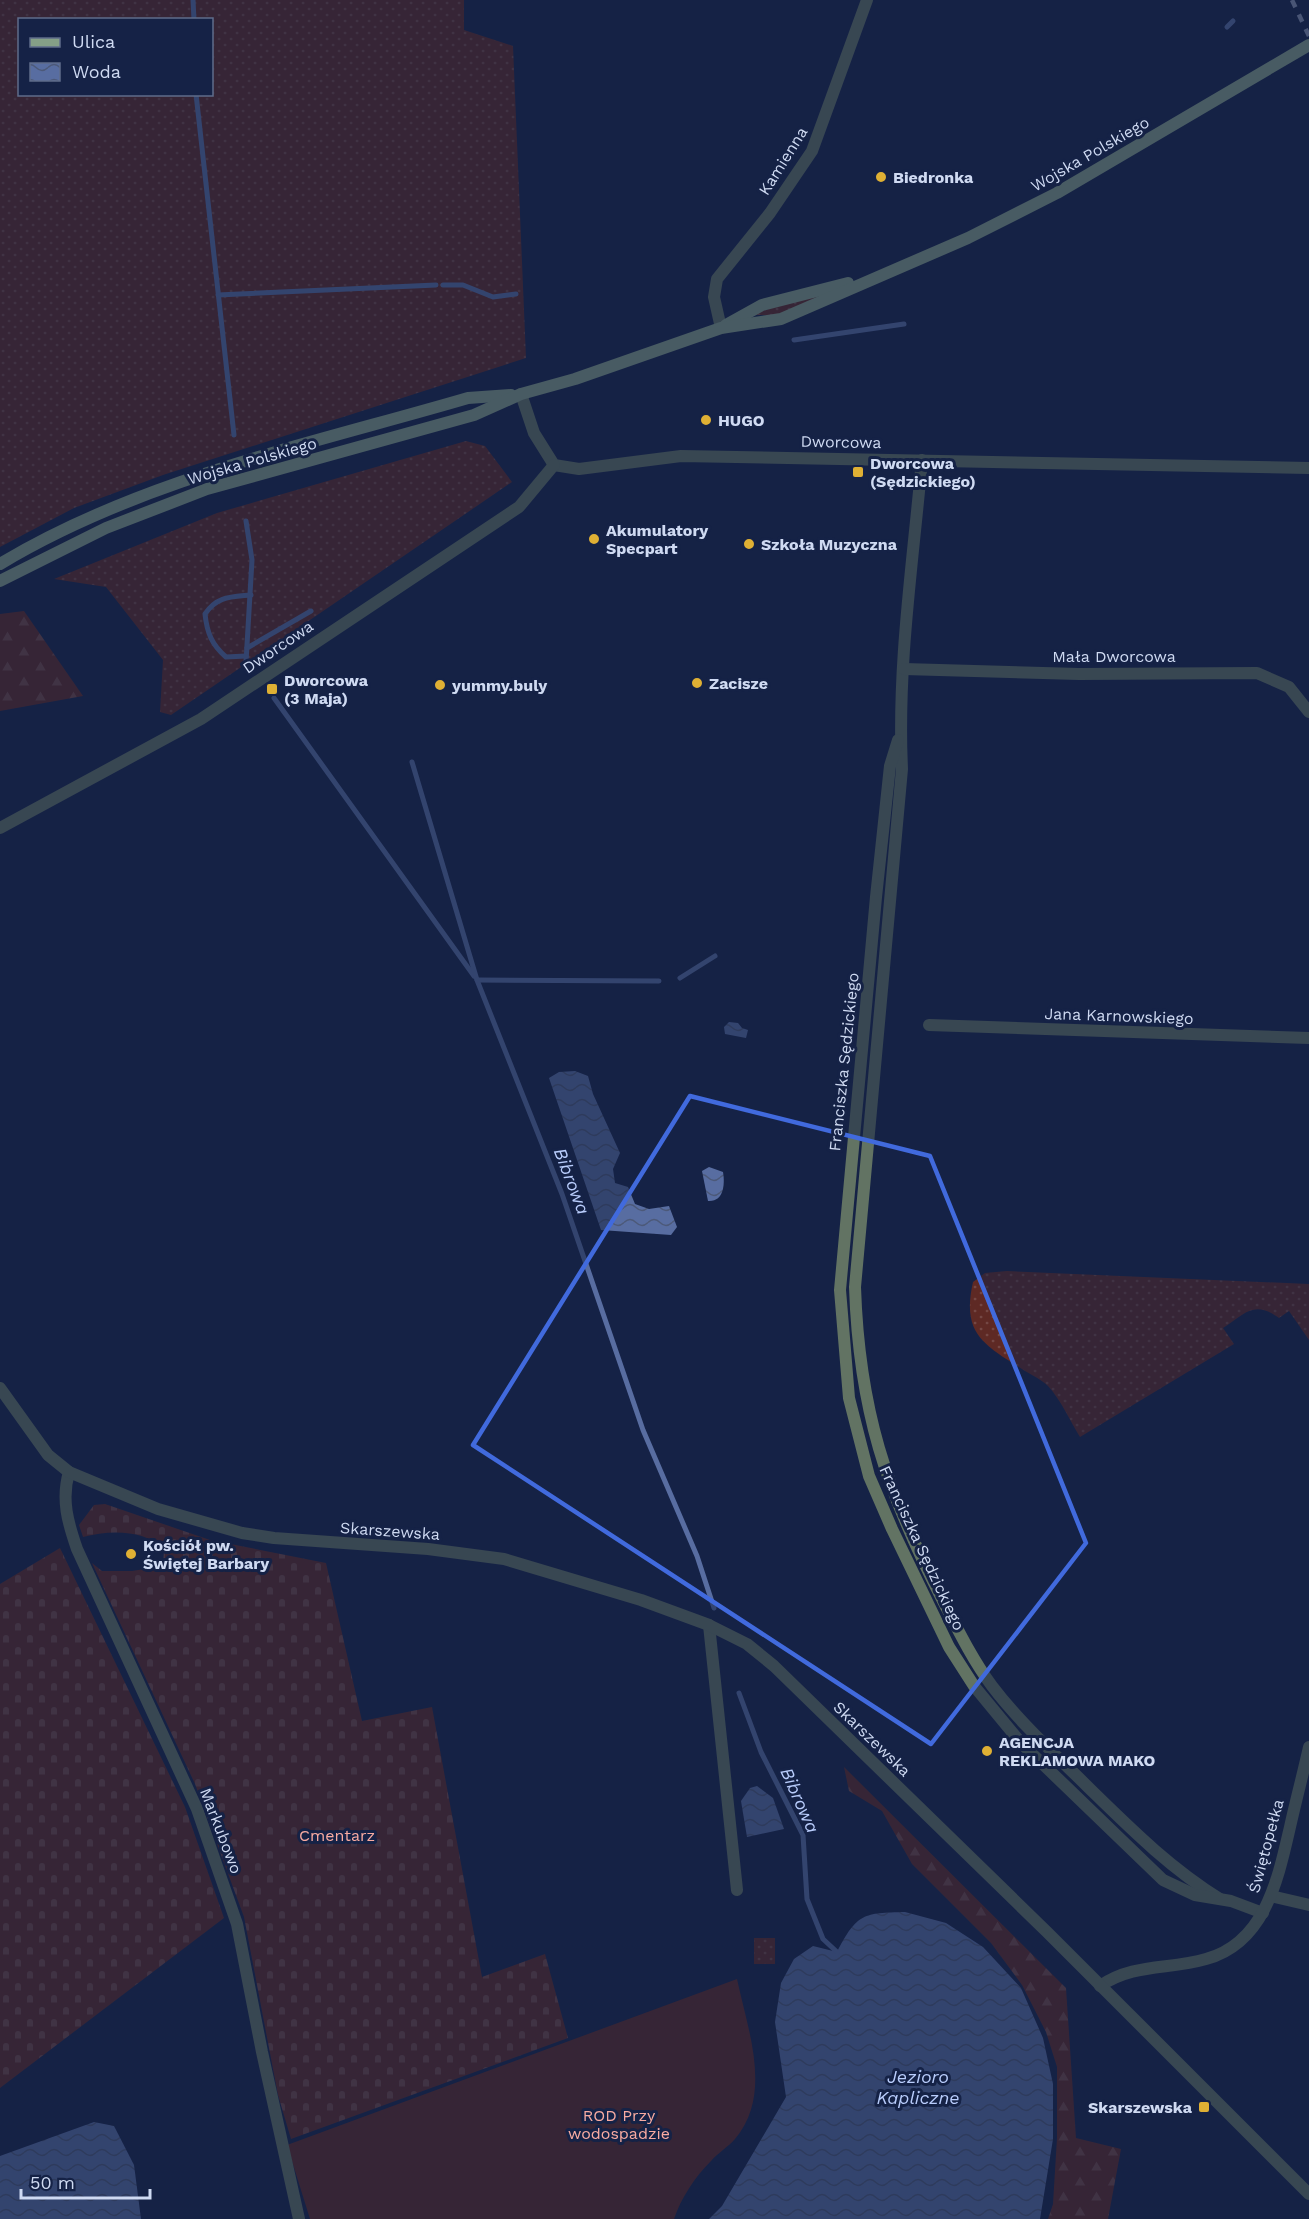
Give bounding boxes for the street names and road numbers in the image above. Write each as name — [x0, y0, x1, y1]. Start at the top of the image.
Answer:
street label: Wojska Polskiego — [1027, 112, 1153, 196]
street label: Kamienna — [755, 123, 811, 199]
street label: Dworcowa — [800, 432, 882, 452]
street label: Wojska Polskiego — [185, 433, 319, 489]
street label: Dworcowa — [239, 616, 317, 678]
street label: Mała Dworcowa — [1052, 647, 1176, 666]
street label: Franciszka Sędzickiego — [825, 972, 863, 1152]
street label: Jana Karnowskiego — [1044, 1004, 1194, 1028]
street label: Franciszka Sędzickiego — [875, 1463, 969, 1633]
street label: Skarszewska — [340, 1518, 440, 1544]
street label: Skarszewska — [829, 1697, 915, 1781]
street label: Markubowo — [196, 1785, 246, 1877]
street label: Świętopełka — [1244, 1797, 1288, 1895]

